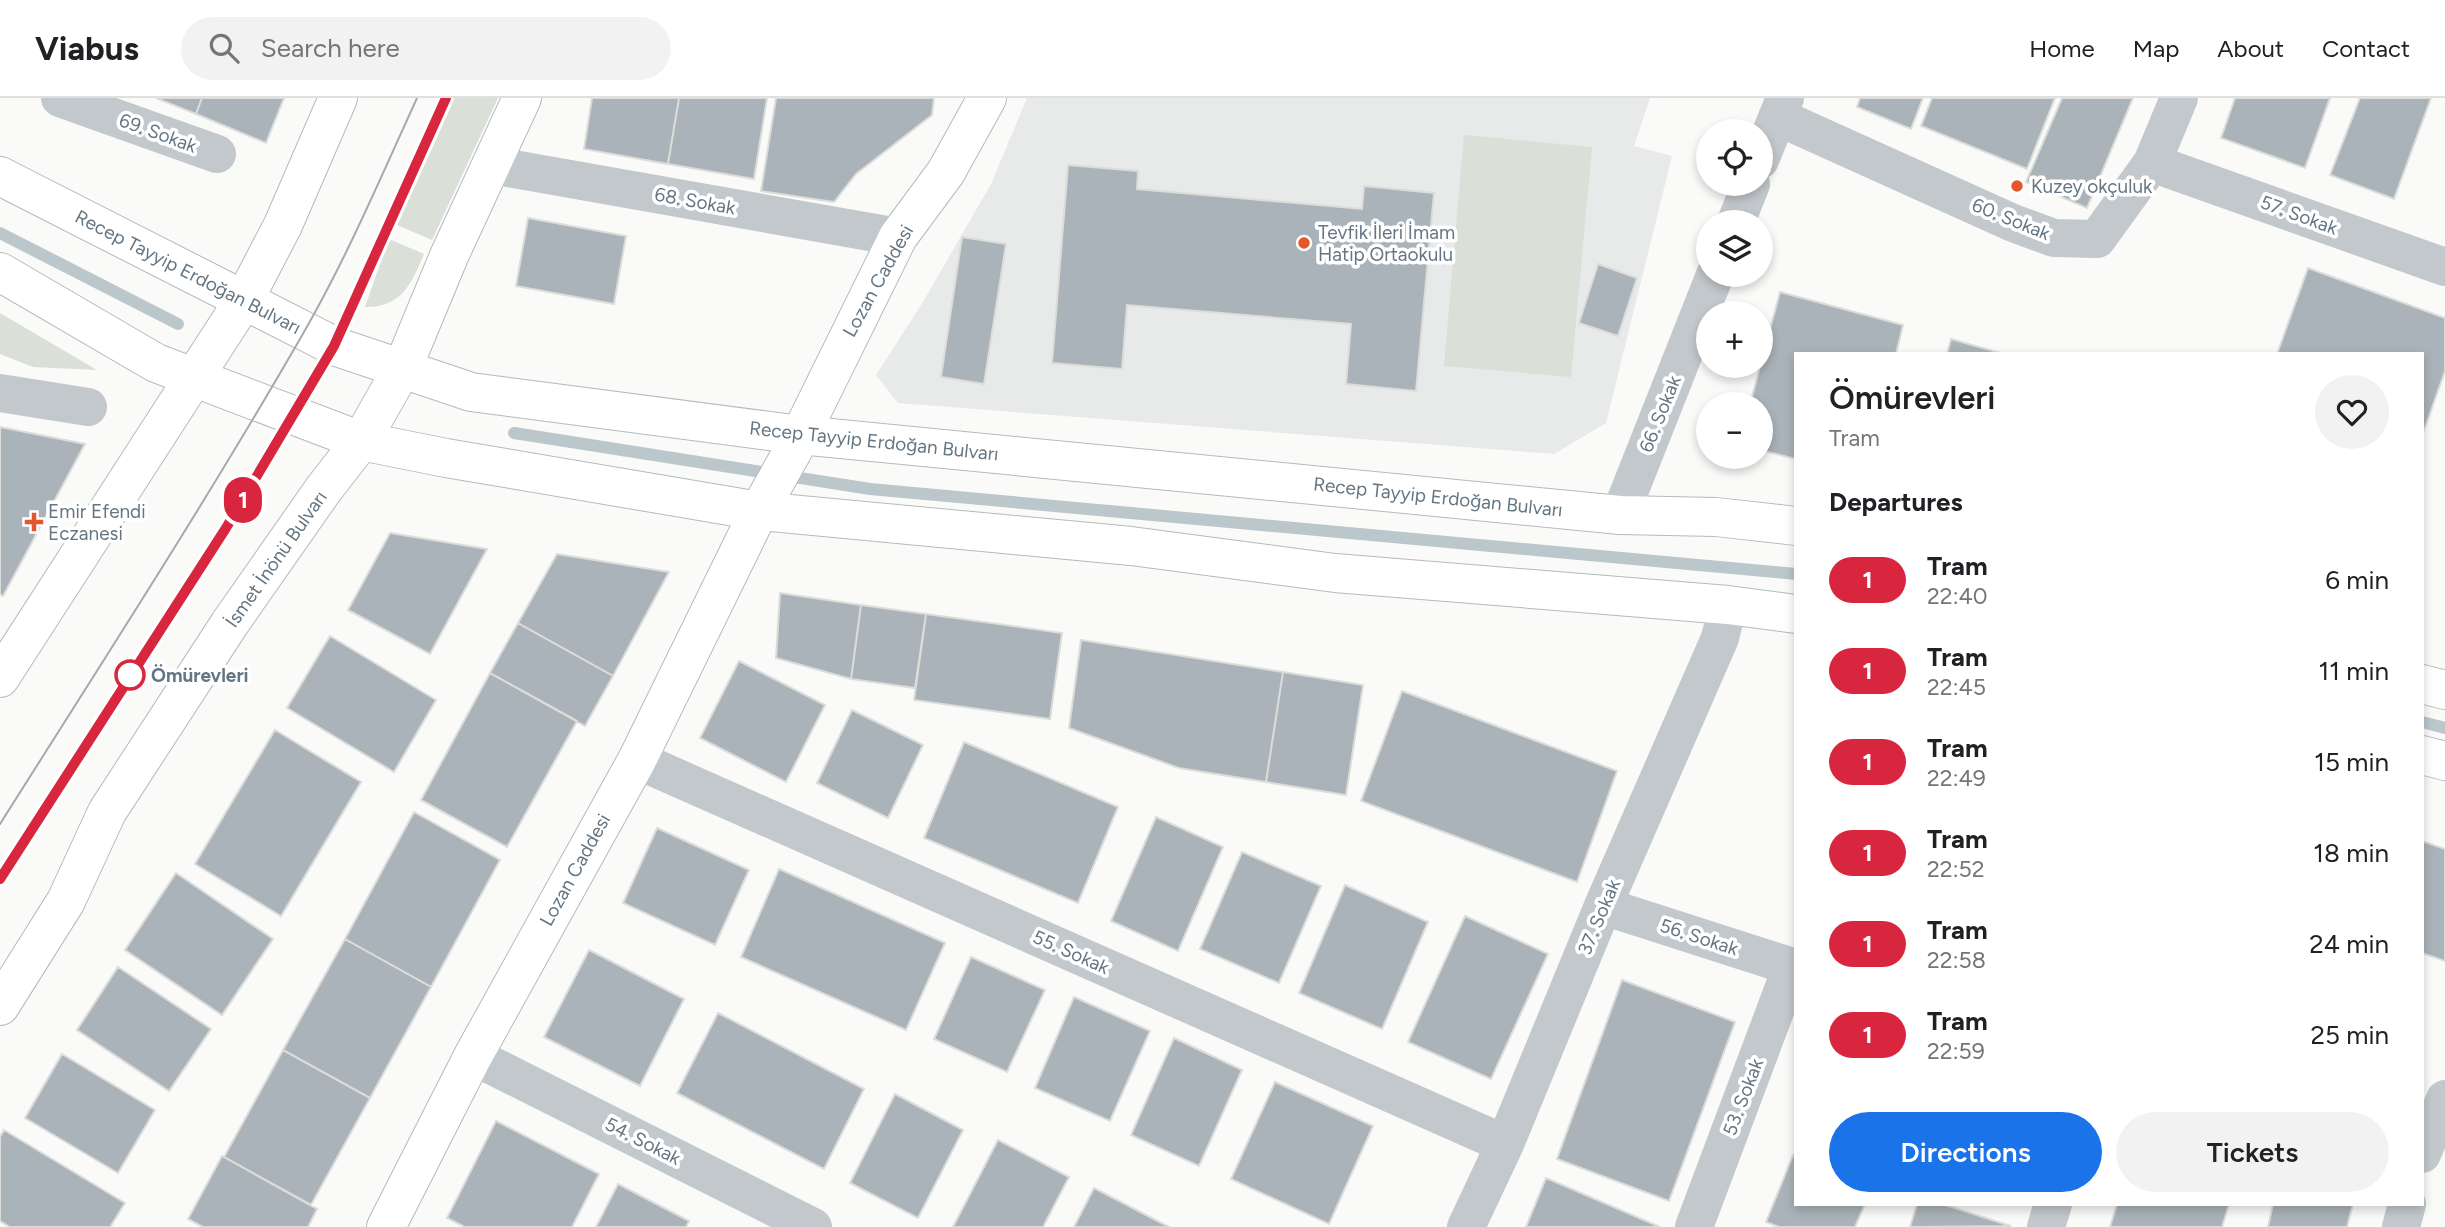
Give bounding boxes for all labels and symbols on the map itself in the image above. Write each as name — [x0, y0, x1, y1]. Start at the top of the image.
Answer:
street label: 69. Sokak — [116, 108, 201, 158]
place label: Kuzey okçuluk — [2031, 175, 2153, 198]
marker: Kuzey okçuluk — [2009, 178, 2025, 194]
street label: 68. Sokak — [653, 183, 738, 220]
street label: 57. Sokak — [2257, 190, 2341, 240]
street label: 60. Sokak — [1969, 193, 2054, 245]
street label: Recep Tayyip Erdoğan Bulvarı — [71, 205, 305, 339]
street label: Lozan Caddesi — [838, 221, 918, 341]
place label: Tevfik İleri İmam Hatip Ortaokulu — [1318, 221, 1455, 266]
marker: Tevfik İleri İmam Hatip Ortaokulu — [1296, 235, 1312, 251]
street label: 66. Sokak — [1634, 372, 1686, 456]
street label: Recep Tayyip Erdoğan Bulvarı — [748, 416, 1000, 466]
street label: Recep Tayyip Erdoğan Bulvarı — [1312, 472, 1564, 522]
line badge: 1 — [220, 477, 266, 523]
street label: İsmet İnönü Bulvarı — [220, 486, 332, 632]
place label: Emir Efendi Eczanesi — [48, 500, 146, 545]
marker: Emir Efendi Eczanesi — [26, 514, 42, 530]
marker: Ömürevleri — [115, 660, 145, 690]
place label: Ömürevleri — [151, 664, 249, 687]
street label: Lozan Caddesi — [535, 810, 615, 930]
street label: 37. Sokak — [1573, 875, 1625, 958]
street label: 56. Sokak — [1657, 914, 1742, 961]
street label: 55. Sokak — [1029, 925, 1113, 979]
street label: 53. Sokak — [1718, 1055, 1768, 1139]
street label: 54. Sokak — [601, 1112, 685, 1170]

